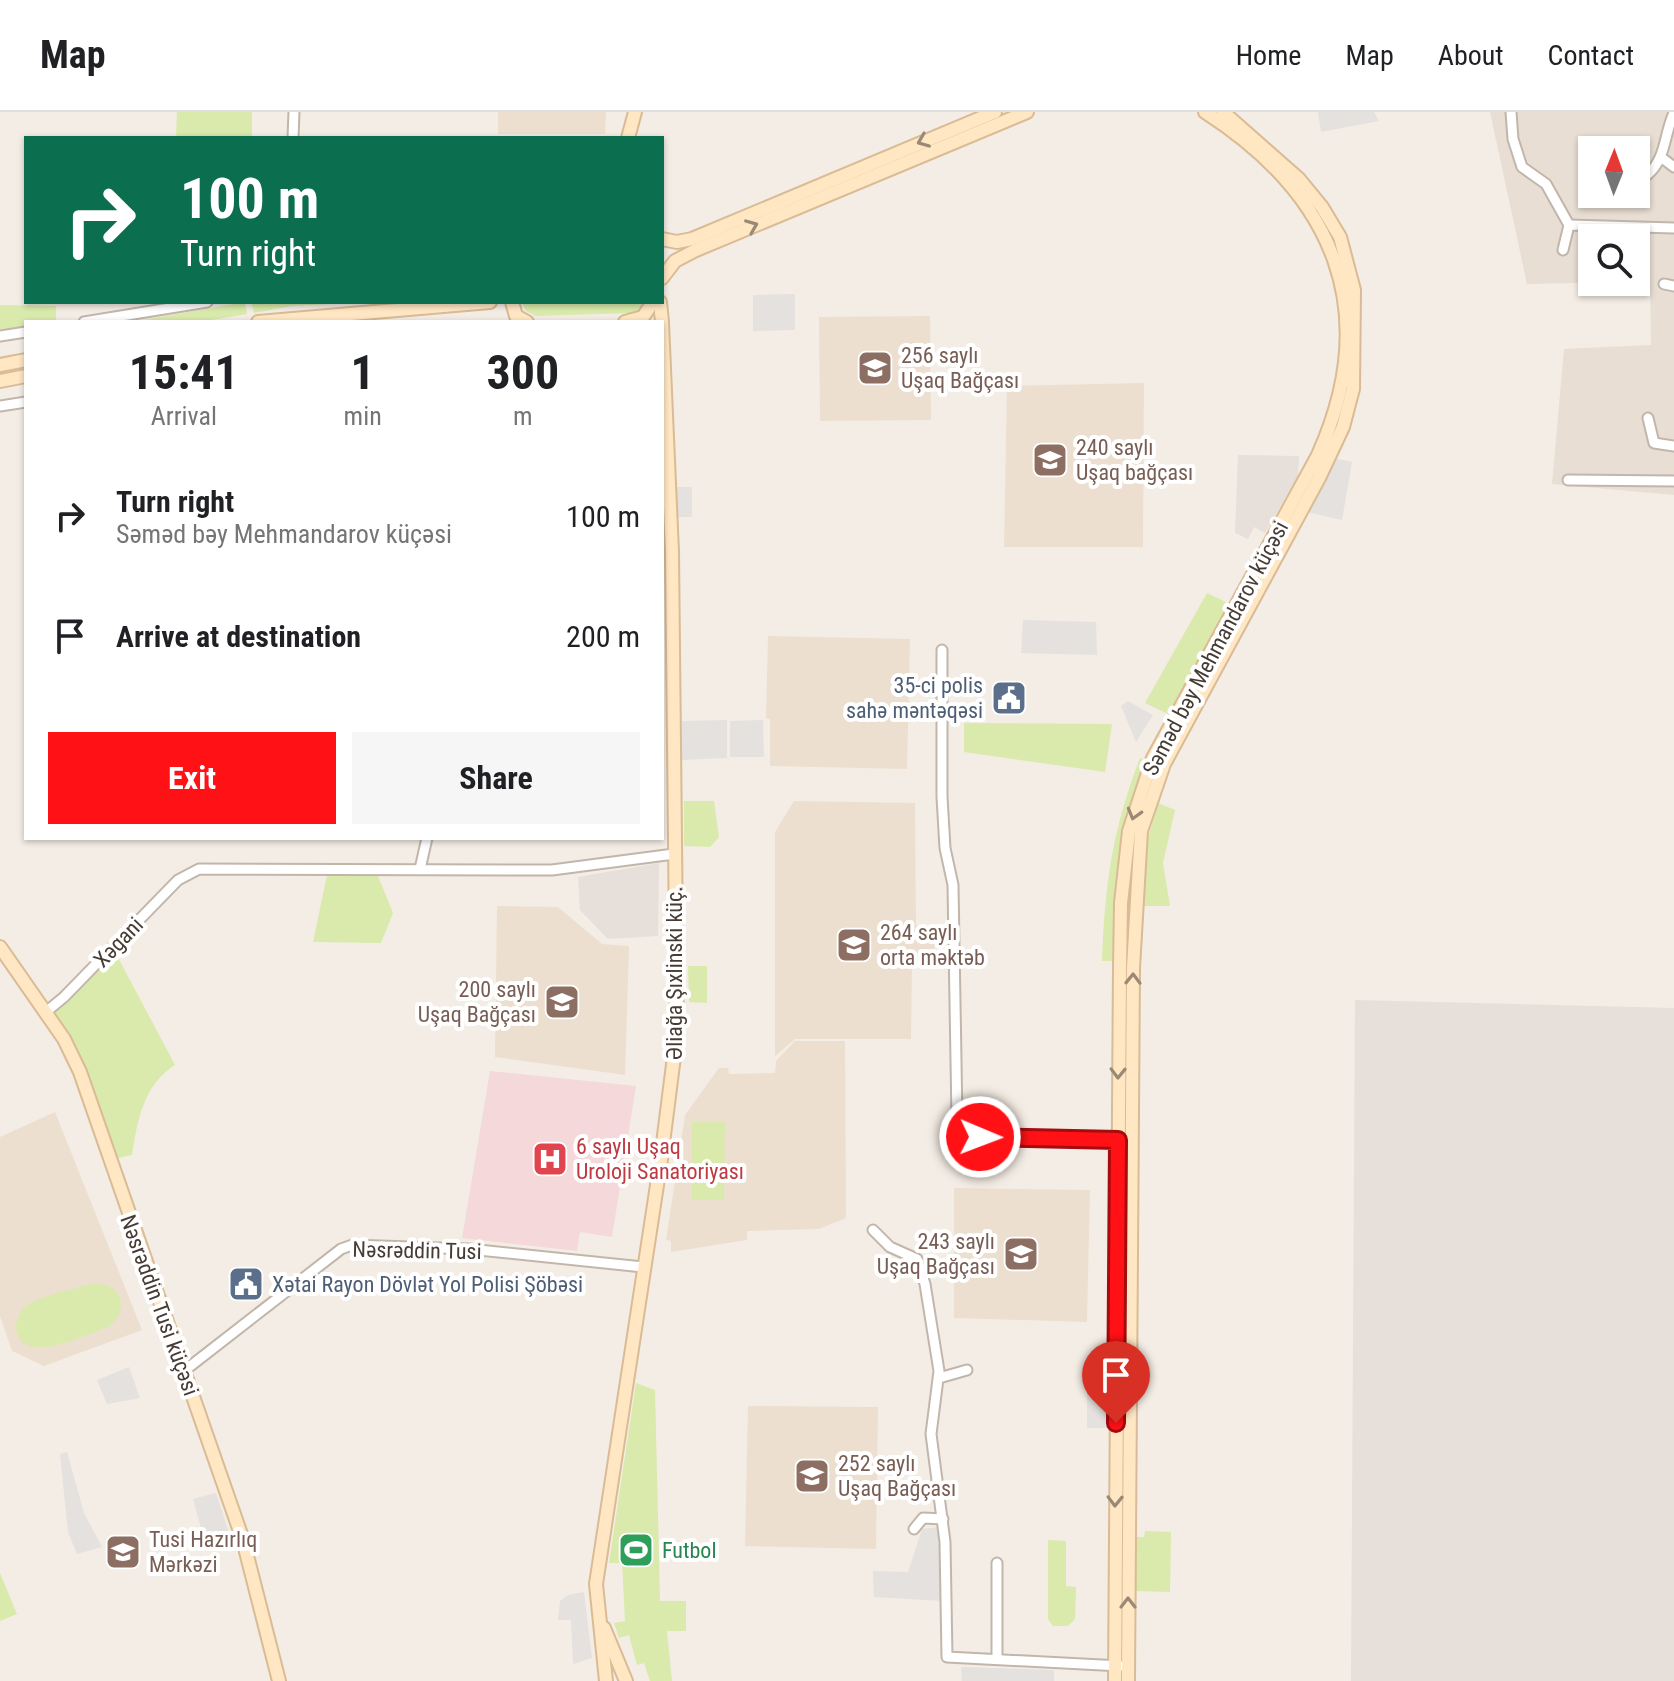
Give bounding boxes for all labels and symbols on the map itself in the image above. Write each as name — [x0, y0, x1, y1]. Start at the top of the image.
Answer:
one-way arrow — [917, 132, 931, 148]
north arrow — [1578, 136, 1650, 208]
one-way arrow — [744, 220, 758, 236]
place label: 256 saylı Uşaq Bağçası — [901, 343, 1019, 393]
school or university icon: 256 saylı Uşaq Bağçası — [856, 349, 894, 387]
place label: 240 saylı Uşaq bağçası — [1076, 435, 1193, 485]
school or university icon: 240 saylı Uşaq bağçası — [1031, 441, 1069, 479]
street label: Səməd bəy Mehmandarov küçəsi — [1138, 517, 1293, 780]
place label: 35-ci polis sahə məntəqəsi — [846, 673, 983, 723]
public building icon: 35-ci polis sahə məntəqəsi — [990, 679, 1028, 717]
one-way arrow — [1127, 806, 1143, 820]
street label: Əliağa Şıxlinski küç. — [662, 886, 687, 1060]
street label: Xəgani — [89, 912, 148, 972]
place label: 264 saylı orta məktəb — [880, 920, 985, 970]
school or university icon: 264 saylı orta məktəb — [835, 926, 873, 964]
one-way arrow — [1124, 972, 1142, 985]
place label: 200 saylı Uşaq Bağçası — [418, 977, 536, 1027]
school or university icon: 200 saylı Uşaq Bağçası — [543, 983, 581, 1021]
one-way arrow — [1110, 1067, 1127, 1080]
position arrow — [938, 1095, 1022, 1179]
place label: 6 saylı Uşaq Uroloji Sanatoriyası — [576, 1134, 744, 1184]
hospital icon: 6 saylı Uşaq Uroloji Sanatoriyası — [531, 1140, 569, 1178]
street label: Nəsrəddin Tusi küçəsi — [115, 1211, 204, 1399]
place label: 243 saylı Uşaq Bağçası — [877, 1229, 995, 1279]
school or university icon: 243 saylı Uşaq Bağçası — [1002, 1235, 1040, 1273]
street label: Nəsrəddin Tusi — [352, 1237, 482, 1264]
public building icon: Xətai Rayon Dövlət Yol Polisi Şöbəsi — [227, 1265, 265, 1303]
place label: Xətai Rayon Dövlət Yol Polisi Şöbəsi — [272, 1272, 583, 1297]
pin — [1082, 1341, 1150, 1423]
place label: 252 saylı Uşaq Bağçası — [838, 1451, 956, 1501]
school or university icon: 252 saylı Uşaq Bağçası — [793, 1457, 831, 1495]
one-way arrow — [1106, 1495, 1124, 1508]
place label: Tusi Hazırlıq Mərkəzi — [149, 1527, 257, 1577]
sports icon: Futbol — [617, 1531, 655, 1569]
school or university icon: Tusi Hazırlıq Mərkəzi — [104, 1533, 142, 1571]
place label: Futbol — [662, 1538, 716, 1563]
one-way arrow — [1119, 1596, 1137, 1609]

